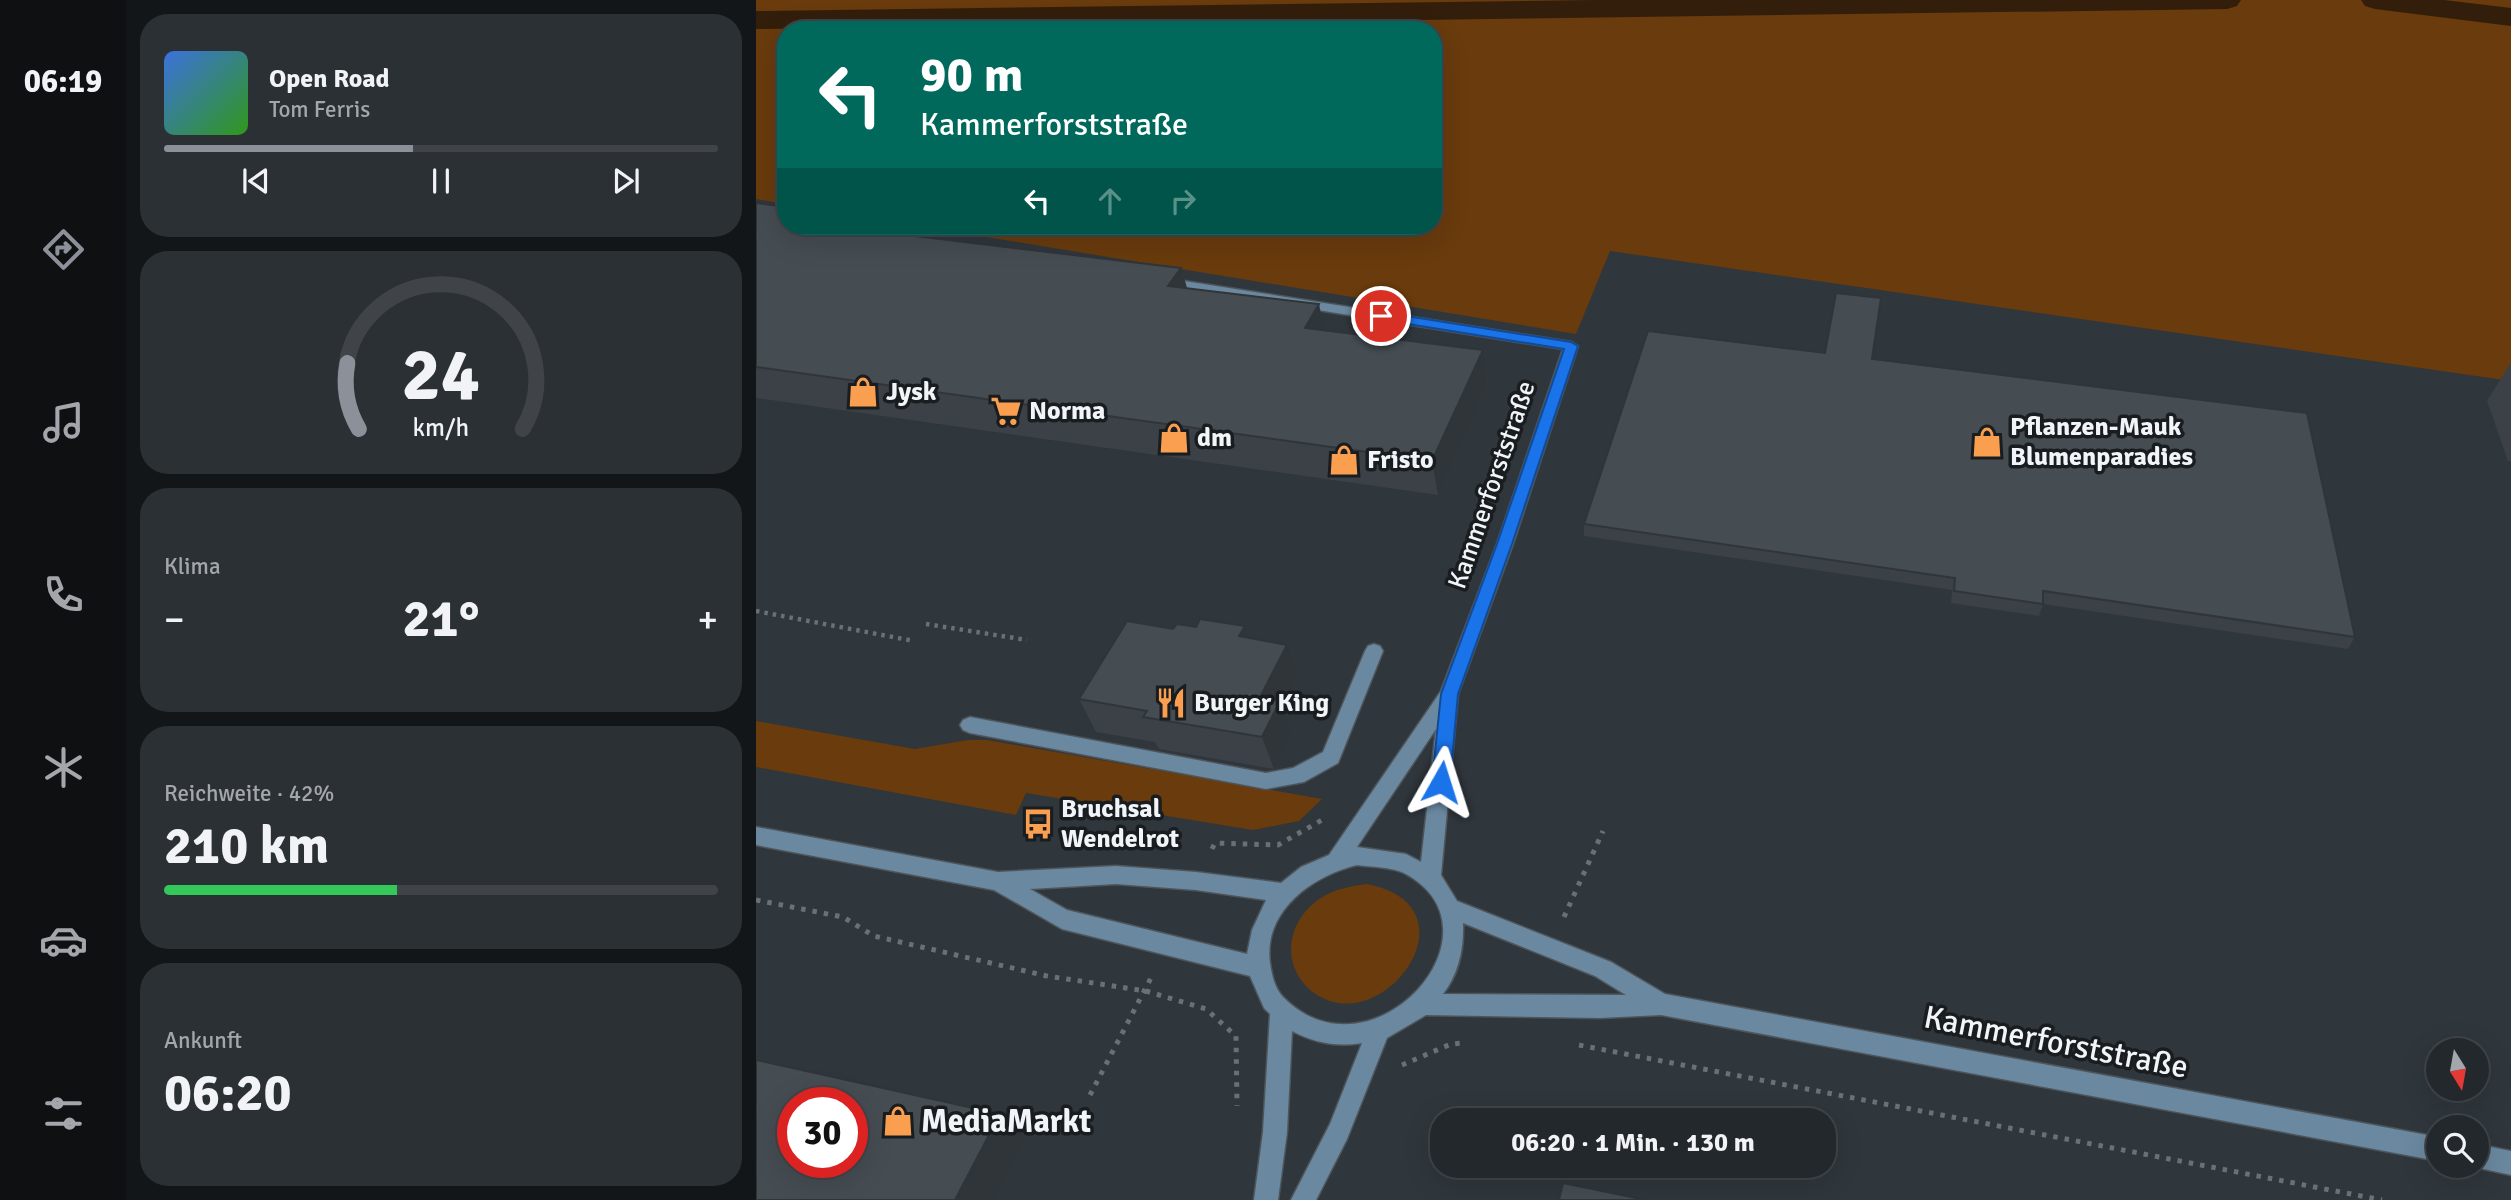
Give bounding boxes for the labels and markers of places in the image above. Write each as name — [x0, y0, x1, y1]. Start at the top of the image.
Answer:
pin — [1351, 286, 1411, 346]
shop icon: Jysk — [846, 375, 880, 409]
place label: Jysk — [886, 376, 937, 408]
supermarket icon: Norma — [989, 394, 1023, 428]
place label: Norma — [1029, 395, 1105, 427]
place label: Pflanzen-Mauk Blumenparadies — [2010, 411, 2193, 473]
shop icon: dm — [1157, 421, 1191, 455]
place label: dm — [1197, 422, 1232, 454]
shop icon: Pflanzen-Mauk Blumenparadies — [1970, 425, 2004, 459]
shop icon: Fristo — [1327, 443, 1361, 477]
place label: Fristo — [1367, 444, 1434, 476]
restaurant icon: Burger King — [1154, 686, 1188, 720]
place label: Burger King — [1194, 687, 1329, 719]
place label: Bruchsal Wendelrot — [1061, 793, 1179, 855]
bus stop icon: Bruchsal Wendelrot — [1021, 807, 1055, 841]
place label: MediaMarkt — [921, 1102, 1091, 1141]
shop icon: MediaMarkt — [881, 1104, 915, 1138]

